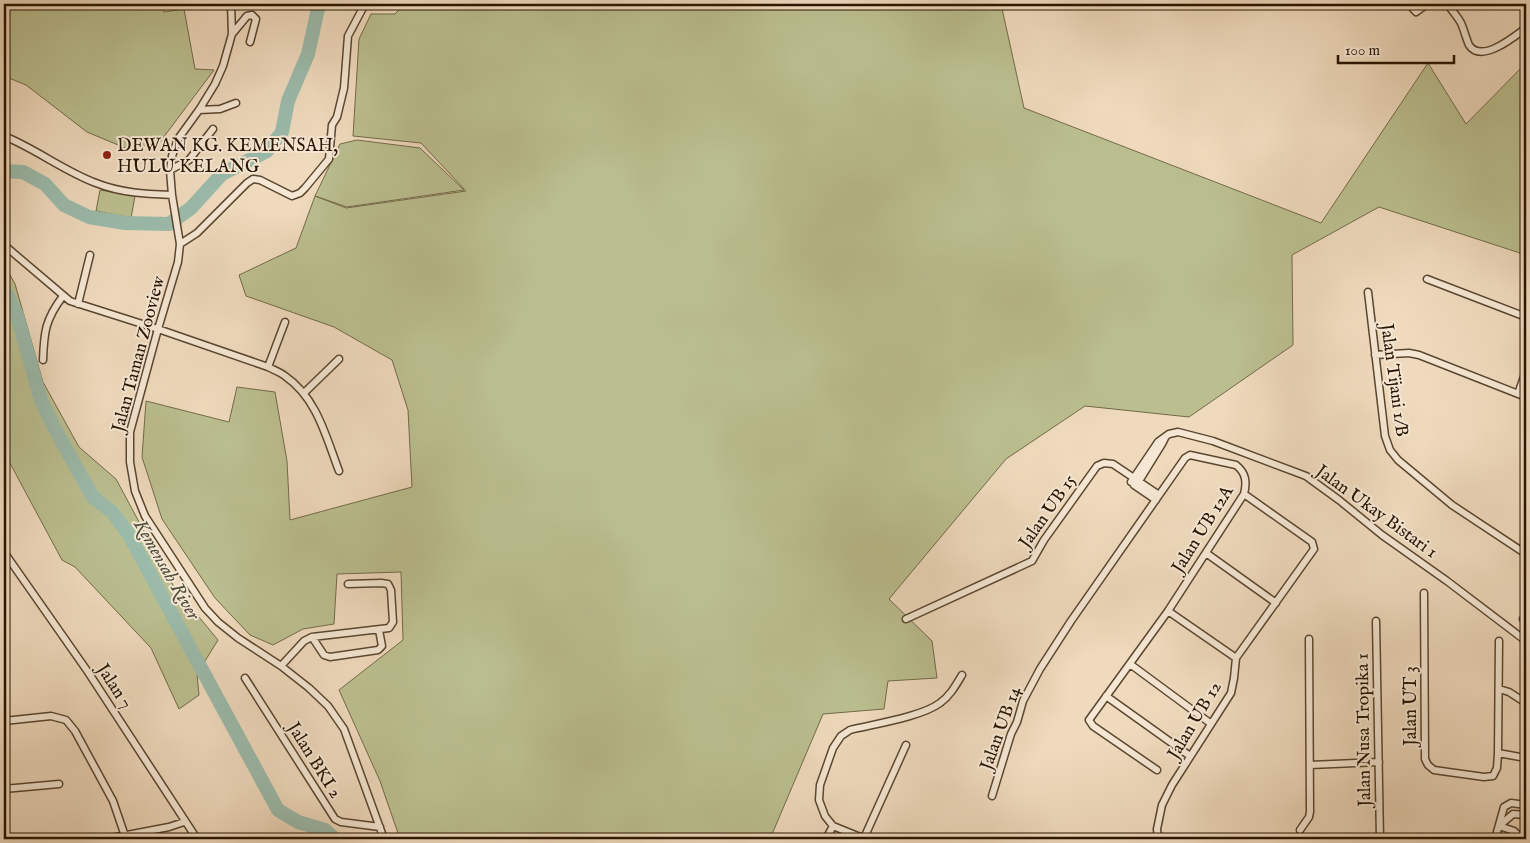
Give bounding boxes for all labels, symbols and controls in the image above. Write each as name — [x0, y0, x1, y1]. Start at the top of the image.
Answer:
scale bar — [1338, 32, 1454, 64]
text: 100 m — [1345, 41, 1381, 60]
place label: DEWAN KG. KEMENSAH, HULU KELANG — [117, 135, 338, 179]
marker: DEWAN KG. KEMENSAH, HULU KELANG — [101, 149, 113, 161]
street label: Jalan Taman Zooview — [107, 273, 172, 437]
street label: Jalan Tijani 1/B — [1374, 320, 1413, 438]
street label: Jalan Ukay Bistari 1 — [1309, 459, 1442, 564]
street label: Jalan UB 15 — [1013, 470, 1082, 555]
street label: Jalan UB 12A — [1166, 481, 1240, 580]
water label: Kemensah River — [127, 514, 206, 626]
street label: Jalan Nusa Tropika 1 — [1352, 653, 1377, 809]
street label: Jalan 7 — [90, 658, 137, 714]
street label: Jalan UT 3 — [1400, 666, 1423, 748]
street label: Jalan UB 12 — [1162, 678, 1228, 766]
street label: Jalan UB 14 — [975, 683, 1027, 775]
street label: Jalan BKI 2 — [280, 717, 346, 803]

